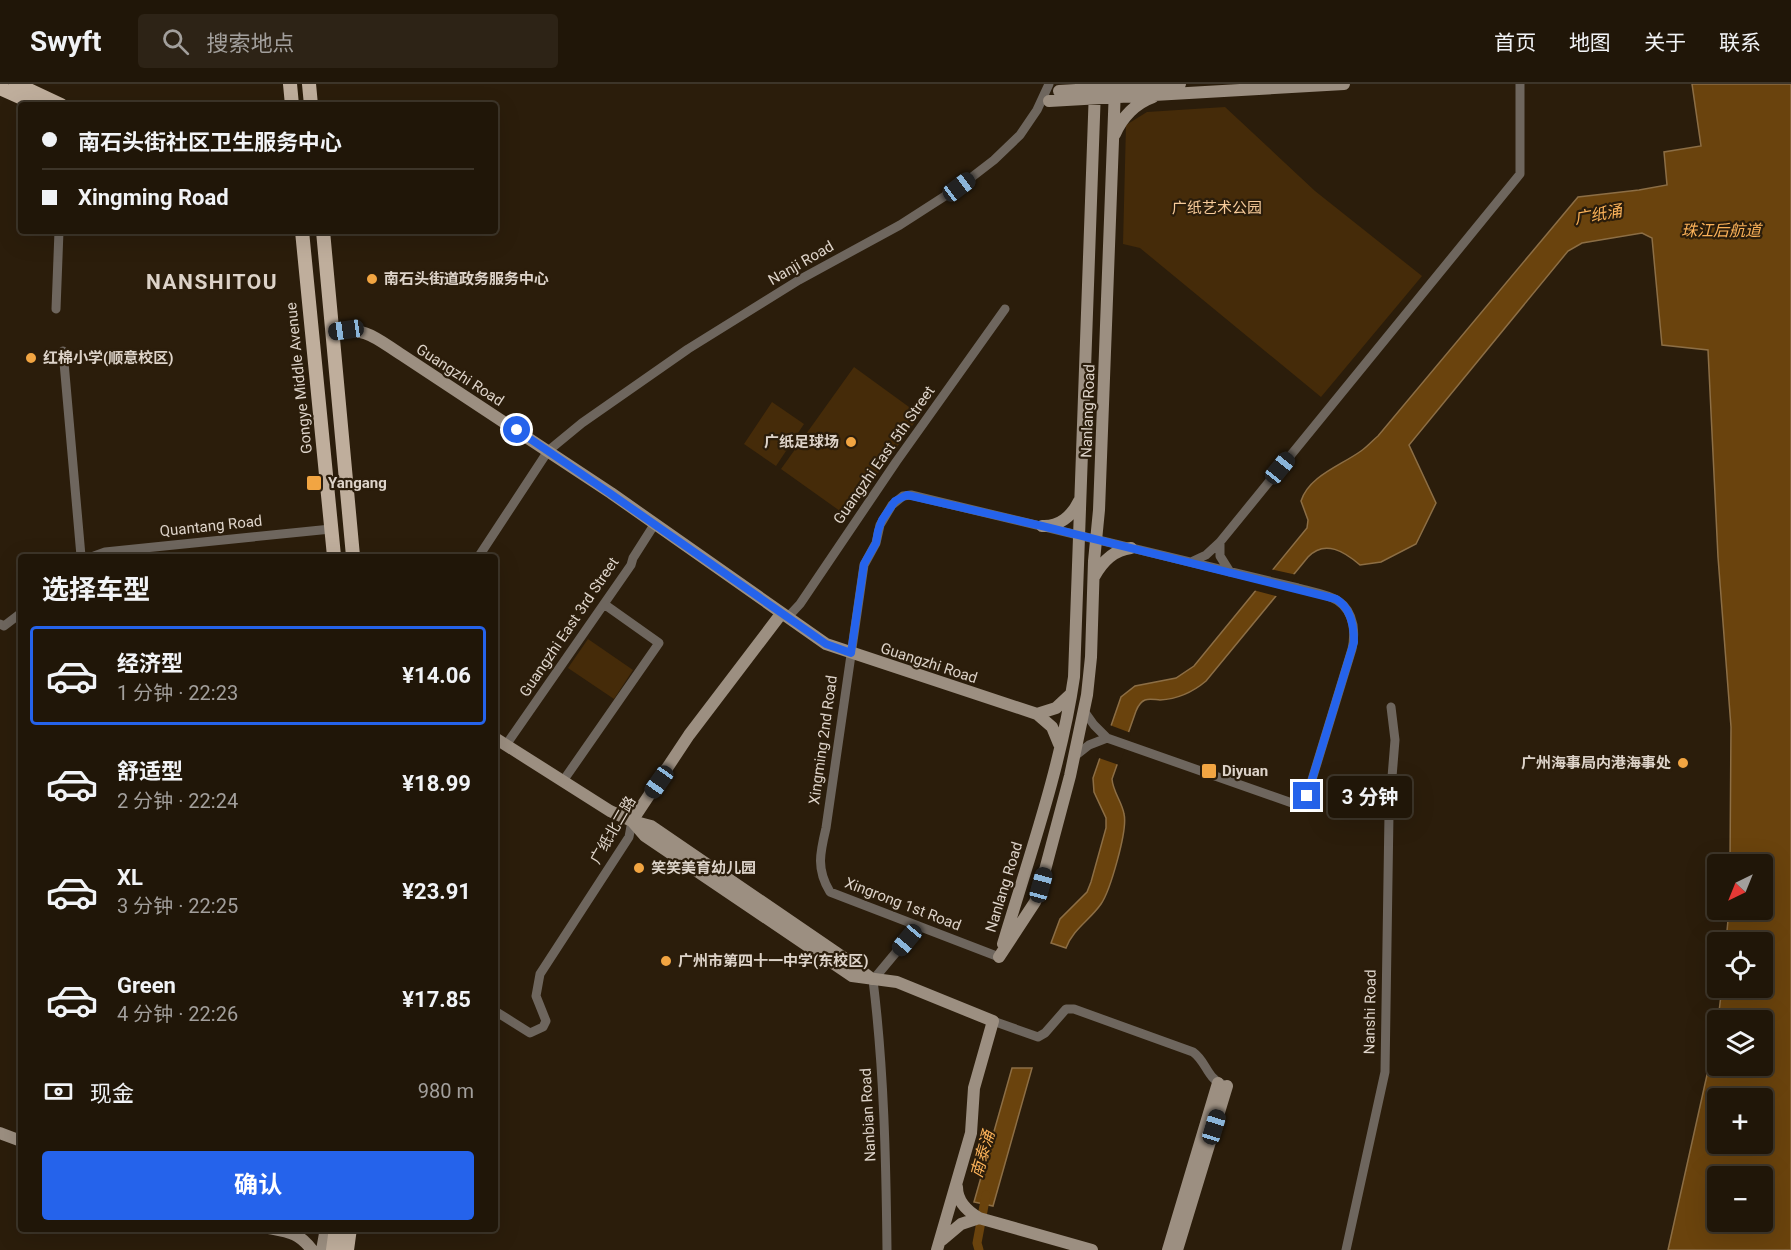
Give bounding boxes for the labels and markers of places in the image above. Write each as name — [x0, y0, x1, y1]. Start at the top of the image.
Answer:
place label: 南石头街道政务服务中心 — [384, 270, 549, 288]
marker: 南石头街道政务服务中心 — [365, 272, 379, 286]
place label: 红棉小学(顺意校区) — [43, 349, 174, 367]
marker: 红棉小学(顺意校区) — [24, 351, 38, 365]
place label: 广纸足球场 — [764, 433, 839, 451]
marker: 广纸足球场 — [844, 435, 858, 449]
marker: Yangang — [305, 474, 323, 492]
place label: Yangang — [328, 474, 387, 492]
place label: 广州海事局内港海事处 — [1521, 754, 1671, 772]
marker: 广州海事局内港海事处 — [1676, 756, 1690, 770]
marker: Diyuan — [1200, 762, 1218, 780]
place label: Diyuan — [1222, 762, 1268, 780]
place label: 笑笑美育幼儿园 — [651, 859, 756, 877]
marker: 笑笑美育幼儿园 — [632, 861, 646, 875]
place label: 广州市第四十一中学(东校区) — [678, 952, 869, 970]
marker: 广州市第四十一中学(东校区) — [659, 954, 673, 968]

